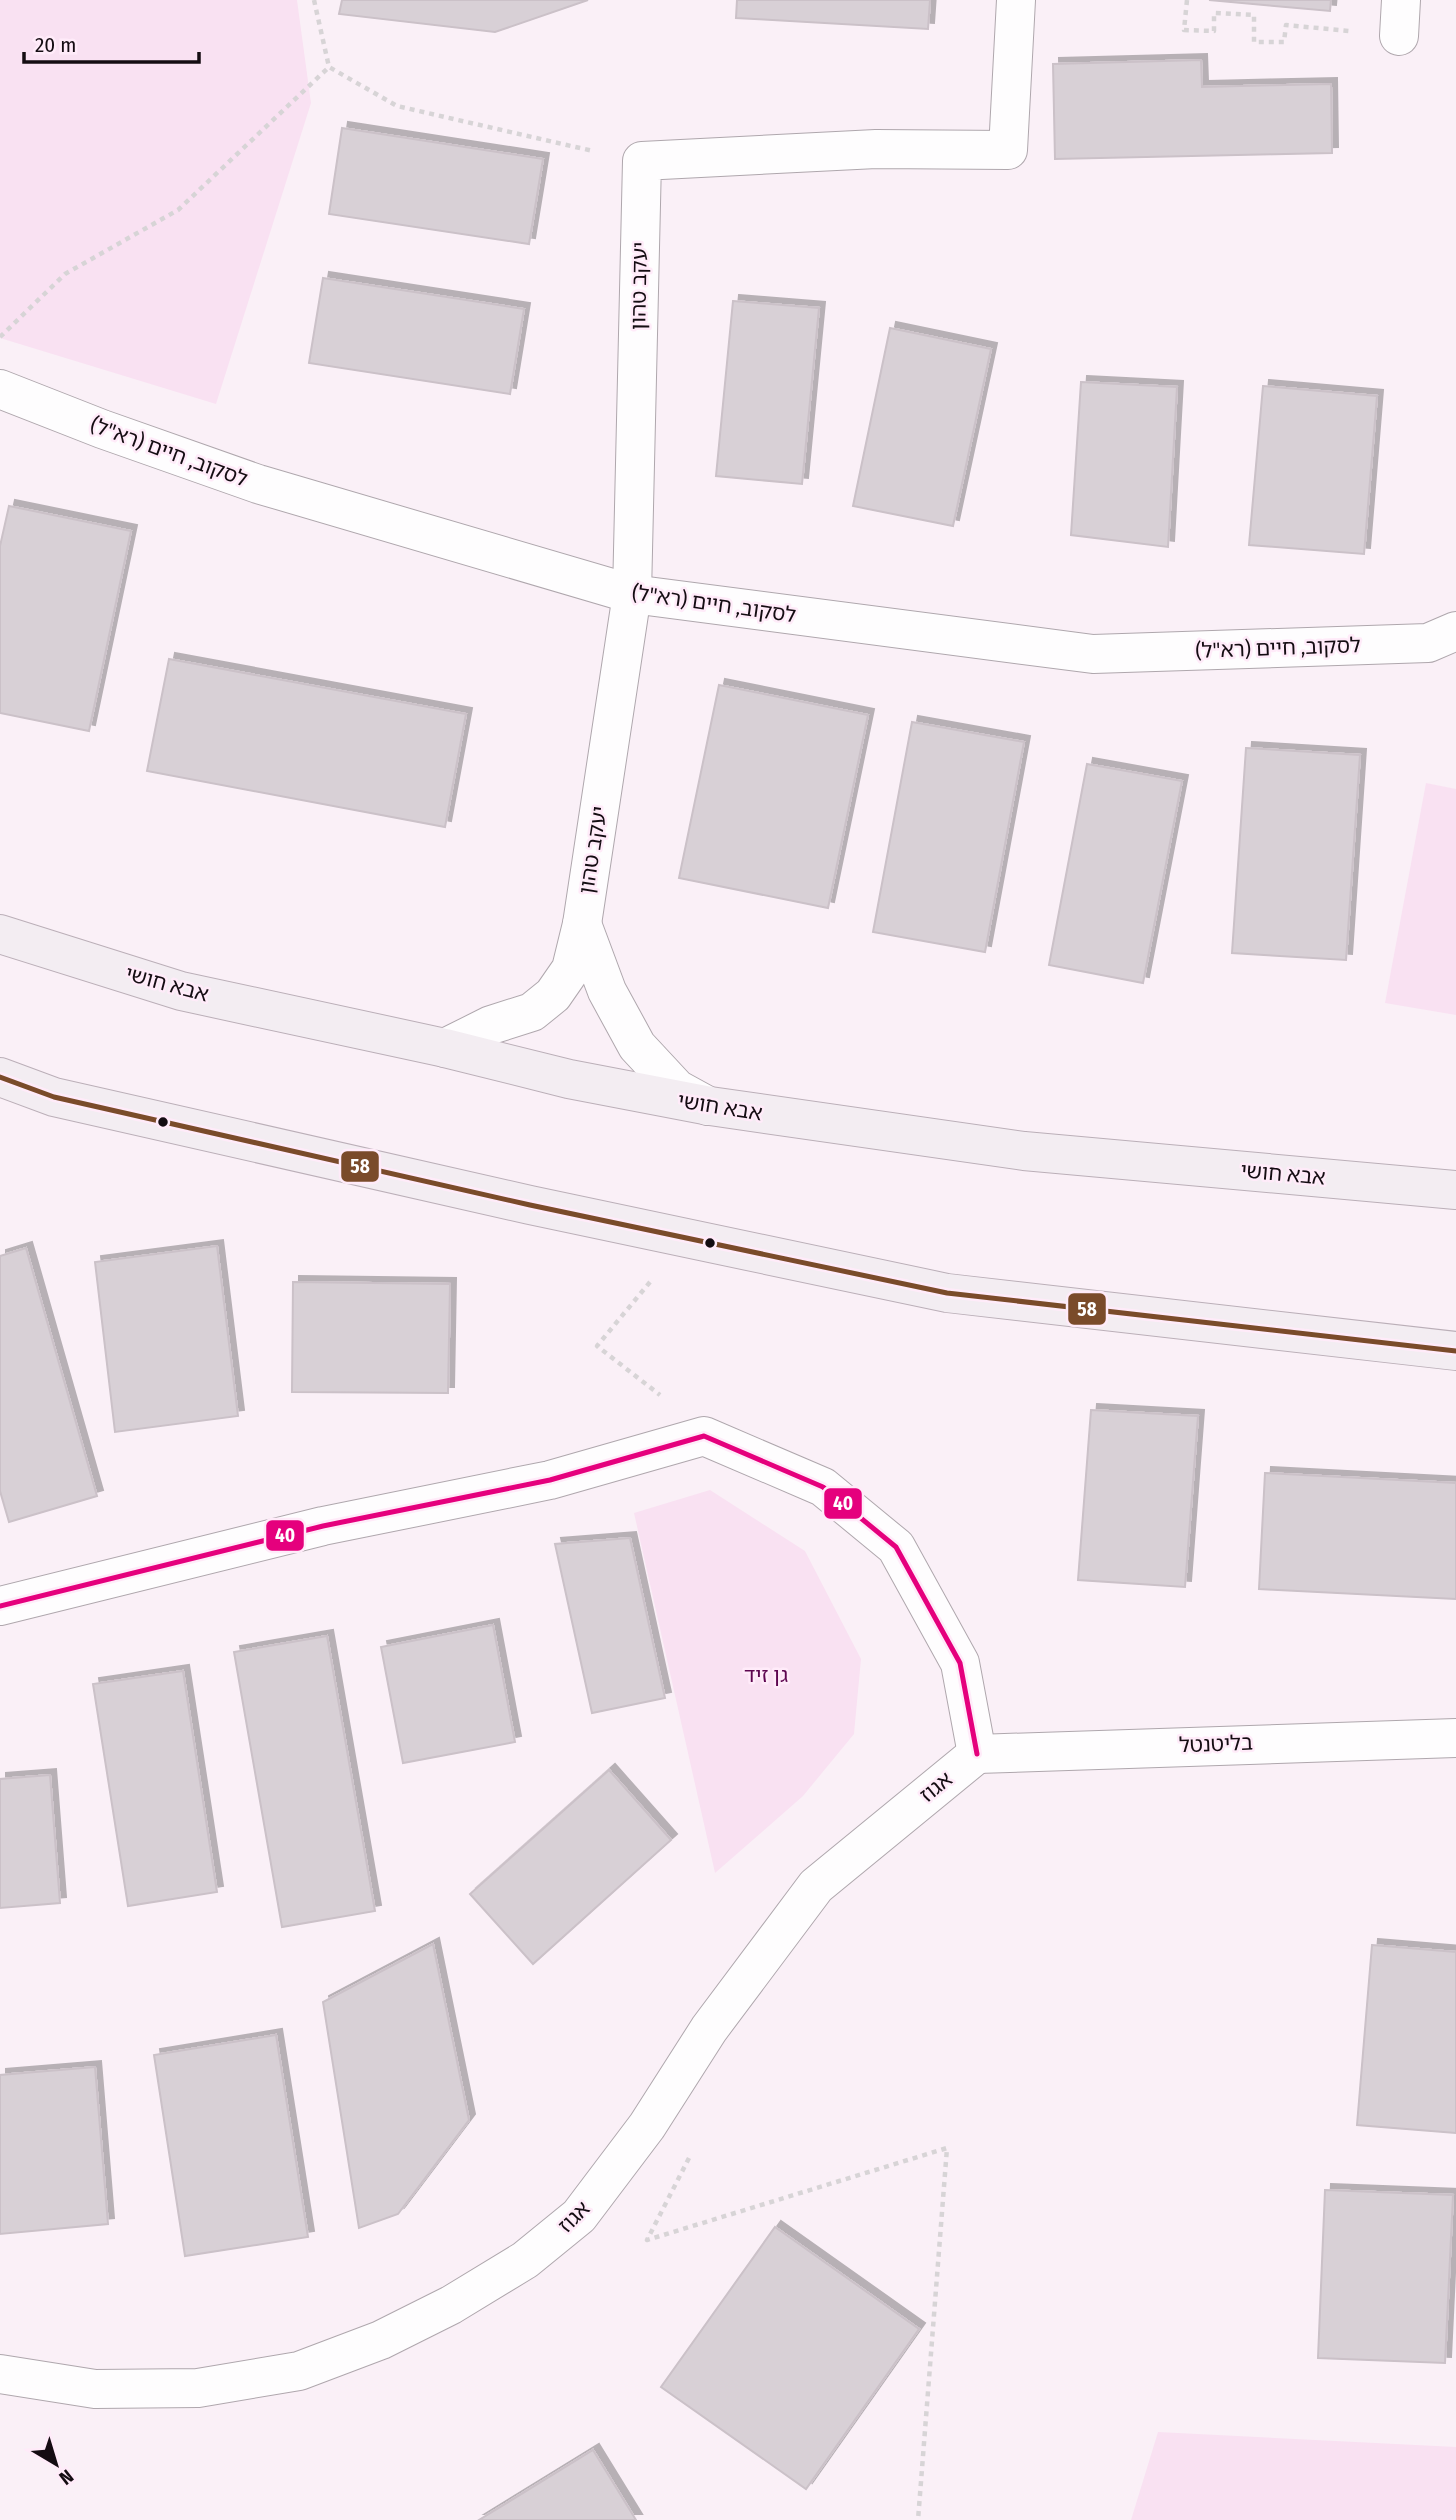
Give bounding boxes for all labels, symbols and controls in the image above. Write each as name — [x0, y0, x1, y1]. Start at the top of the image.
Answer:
scale bar — [24, 21, 200, 65]
text: 20 m — [35, 32, 76, 58]
street label: יעקב טהון — [625, 242, 653, 330]
street label: לסקוב, חיים (רא"ל) — [87, 412, 251, 492]
street label: לסקוב, חיים (רא"ל) — [630, 580, 798, 628]
street label: לסקוב, חיים (רא"ל) — [1195, 632, 1361, 664]
street label: יעקב טהון — [573, 804, 613, 896]
street label: אבא חושי — [122, 960, 212, 1008]
street label: אבא חושי — [676, 1087, 764, 1127]
unlabelled marker — [156, 1115, 170, 1129]
line badge: 58 — [340, 1150, 380, 1183]
text: 58 — [350, 1155, 370, 1178]
street label: אבא חושי — [1239, 1157, 1327, 1191]
unlabelled marker — [703, 1236, 717, 1250]
line badge: 58 — [1067, 1292, 1107, 1326]
text: 58 — [1077, 1298, 1097, 1321]
line badge: 40 — [823, 1487, 863, 1520]
text: 40 — [833, 1492, 853, 1515]
line badge: 40 — [265, 1519, 305, 1552]
text: 40 — [275, 1524, 295, 1547]
park label: גן זיד — [744, 1662, 788, 1688]
street label: בליטנטל — [1178, 1730, 1254, 1758]
street label: אגוז — [914, 1766, 958, 1808]
street label: אגוז — [553, 2196, 595, 2238]
north arrow — [21, 2429, 91, 2499]
text: N — [55, 2464, 78, 2490]

